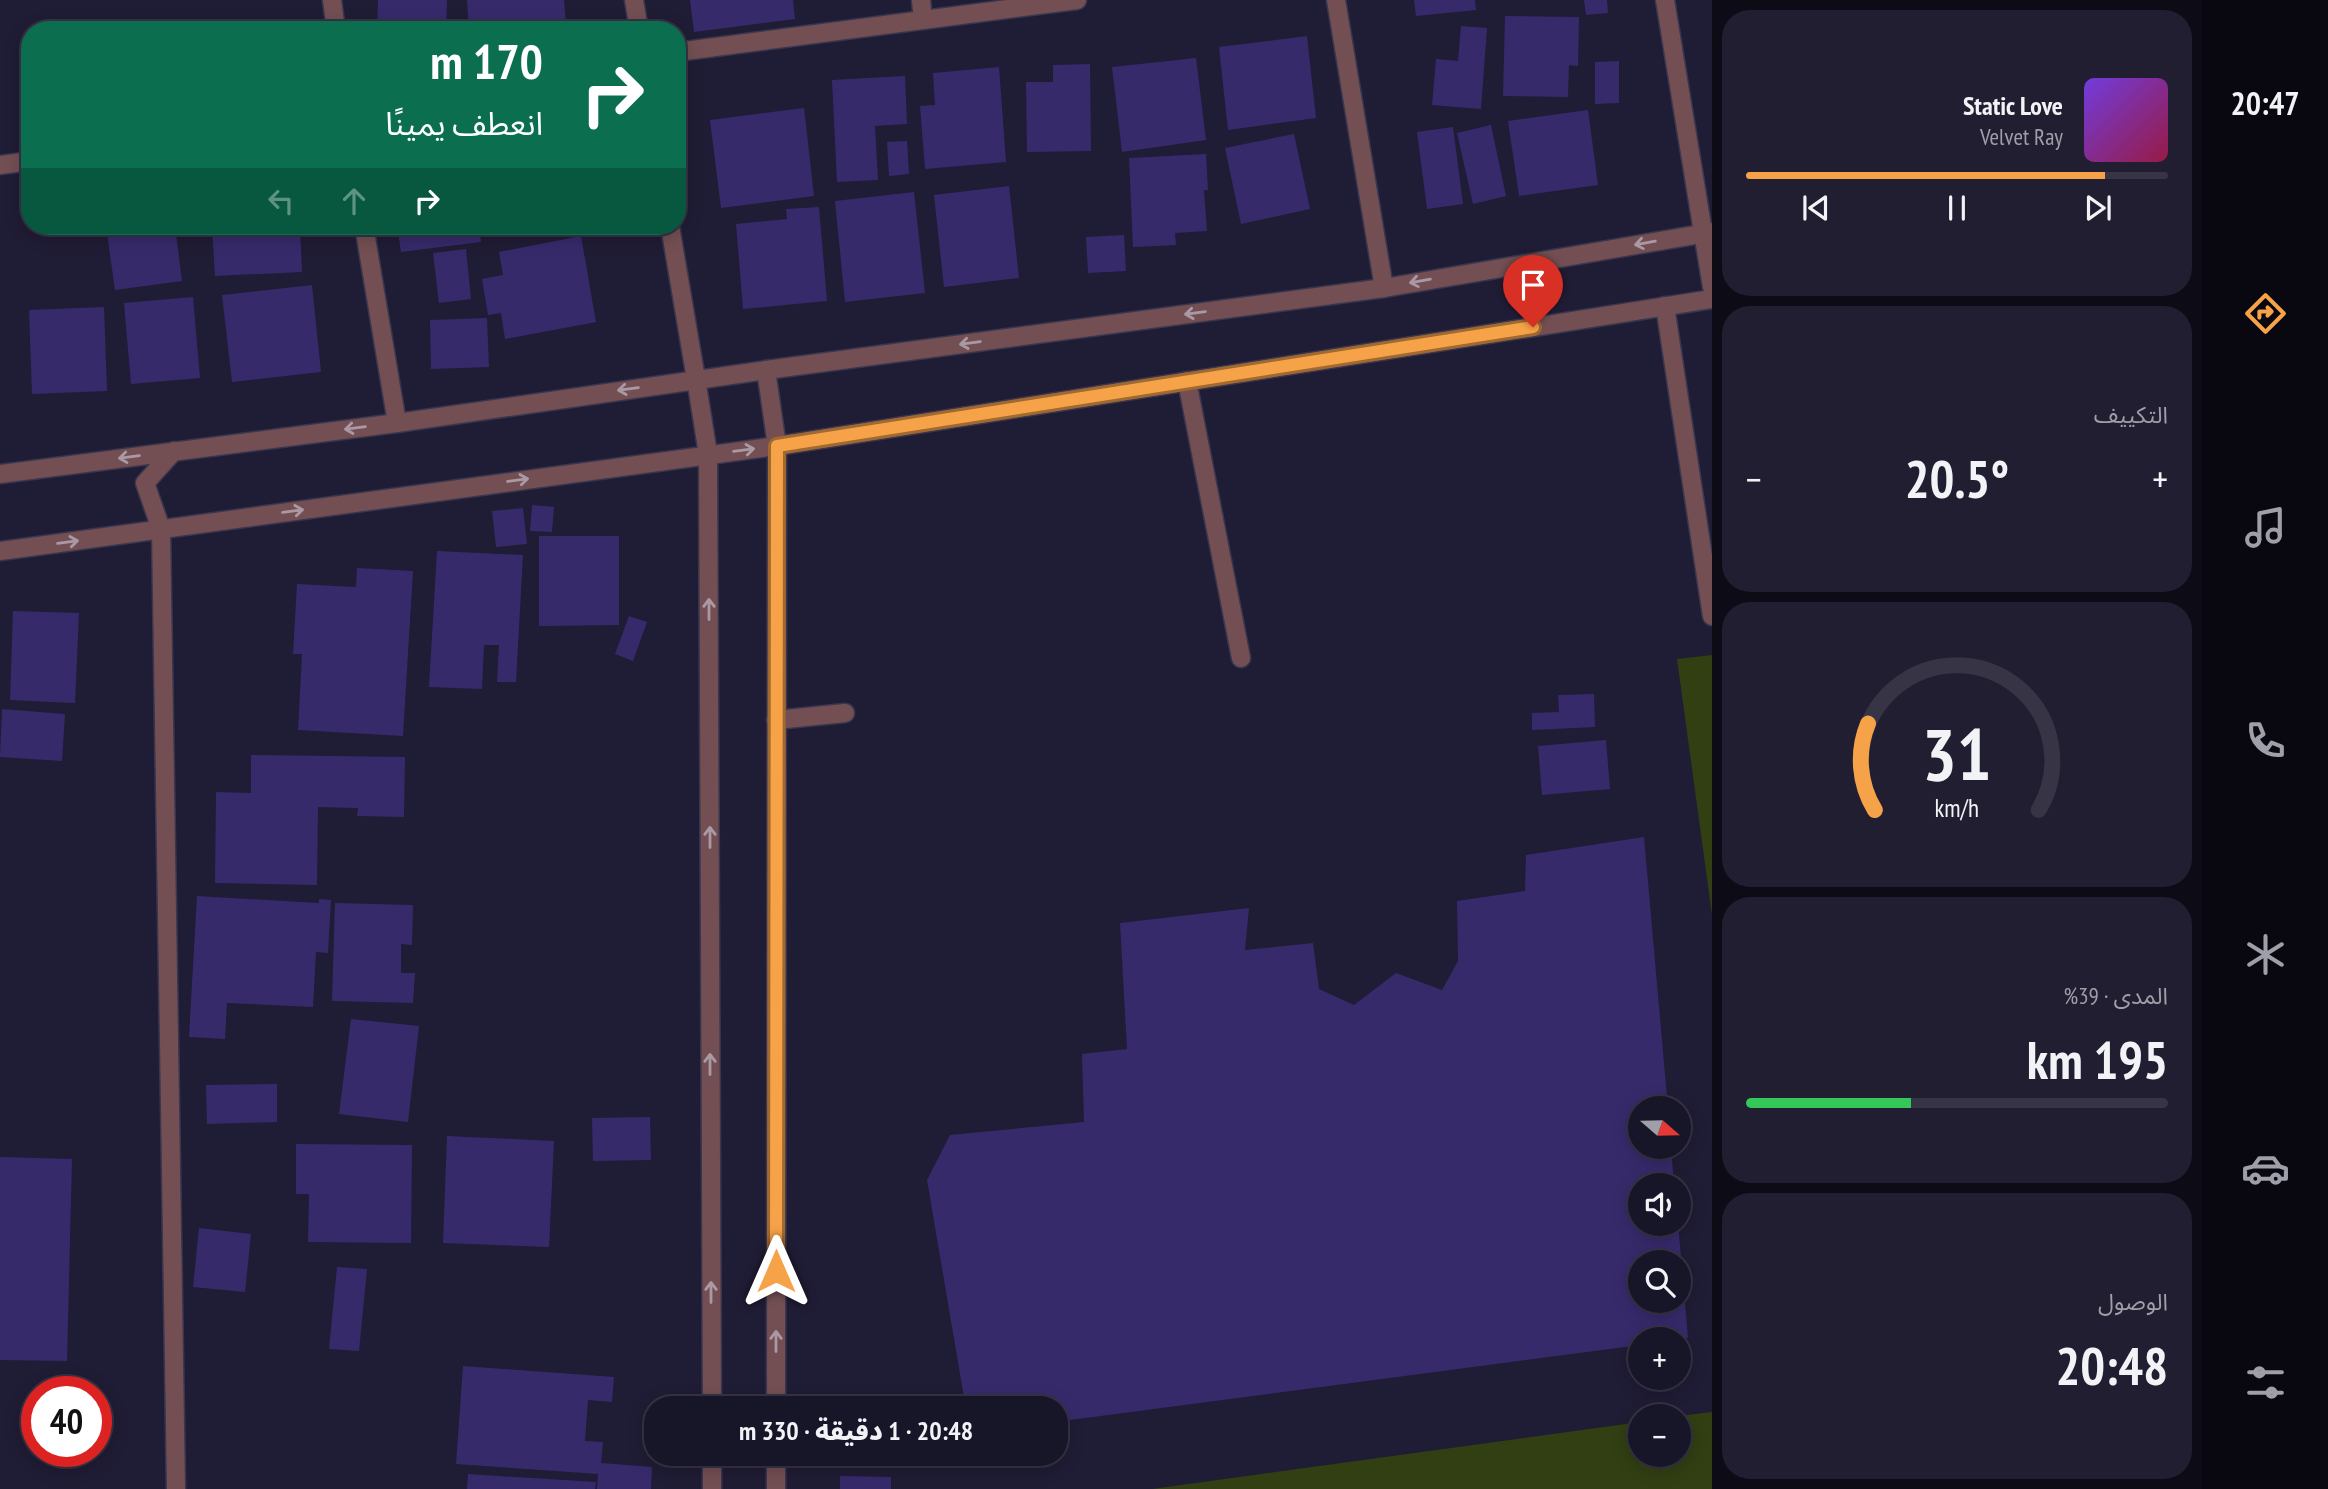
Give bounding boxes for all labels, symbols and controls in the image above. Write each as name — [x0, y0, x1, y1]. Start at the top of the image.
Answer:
text: 170 m — [430, 29, 543, 93]
icon: right — [567, 49, 658, 140]
text: 20:47 — [2230, 82, 2300, 124]
text: Static Love — [1963, 89, 2063, 122]
text: انعطف يمينًا — [385, 102, 543, 144]
text: Velvet Ray — [1980, 122, 2063, 151]
icon: left — [262, 182, 300, 220]
icon: ahead — [335, 182, 373, 220]
icon: right — [408, 182, 446, 220]
icon: previous — [1797, 189, 1835, 227]
icon: pause — [1938, 189, 1976, 227]
icon: next — [2079, 189, 2117, 227]
one-way arrow — [1634, 237, 1657, 250]
pin — [1503, 255, 1563, 327]
icon: arrive — [1514, 266, 1552, 304]
one-way arrow — [1410, 275, 1432, 288]
icon: directions — [2241, 289, 2290, 338]
one-way arrow — [1184, 306, 1207, 319]
one-way arrow — [959, 336, 981, 349]
one-way arrow — [617, 383, 640, 396]
text: التكييف — [2094, 400, 2168, 429]
one-way arrow — [344, 422, 366, 435]
one-way arrow — [732, 443, 755, 456]
text: 20.5° — [1905, 445, 2009, 512]
one-way arrow — [118, 451, 141, 464]
text: − — [1746, 454, 1762, 503]
text: + — [2152, 454, 2168, 503]
one-way arrow — [507, 474, 529, 487]
icon: music — [2241, 503, 2290, 552]
one-way arrow — [281, 504, 304, 517]
one-way arrow — [56, 535, 78, 548]
one-way arrow — [702, 598, 716, 621]
text: 31 — [1922, 707, 1992, 801]
icon: phone — [2241, 716, 2290, 765]
text: km/h — [1935, 792, 1979, 824]
one-way arrow — [703, 825, 717, 848]
icon: climate — [2241, 930, 2290, 979]
text: المدى · 39% — [2064, 981, 2168, 1010]
text: 195 km — [2027, 1026, 2168, 1093]
one-way arrow — [703, 1053, 717, 1076]
north arrow — [1628, 1096, 1690, 1158]
map controls — [1628, 1096, 1691, 1467]
icon: car — [2241, 1144, 2290, 1193]
button: sound — [1628, 1173, 1691, 1236]
position arrow — [739, 1234, 813, 1308]
button: search — [1628, 1250, 1691, 1313]
one-way arrow — [704, 1280, 718, 1303]
text: الوصول — [2098, 1287, 2168, 1316]
button: + — [1628, 1327, 1691, 1390]
one-way arrow — [769, 1329, 783, 1352]
text: 20:48 — [2056, 1332, 2168, 1399]
icon: filters — [2241, 1358, 2290, 1407]
speed limit sign: 40 — [21, 1376, 112, 1467]
button: − — [1628, 1404, 1691, 1467]
text: 20:48 · 1 دقيقة · 330 m — [739, 1414, 973, 1447]

